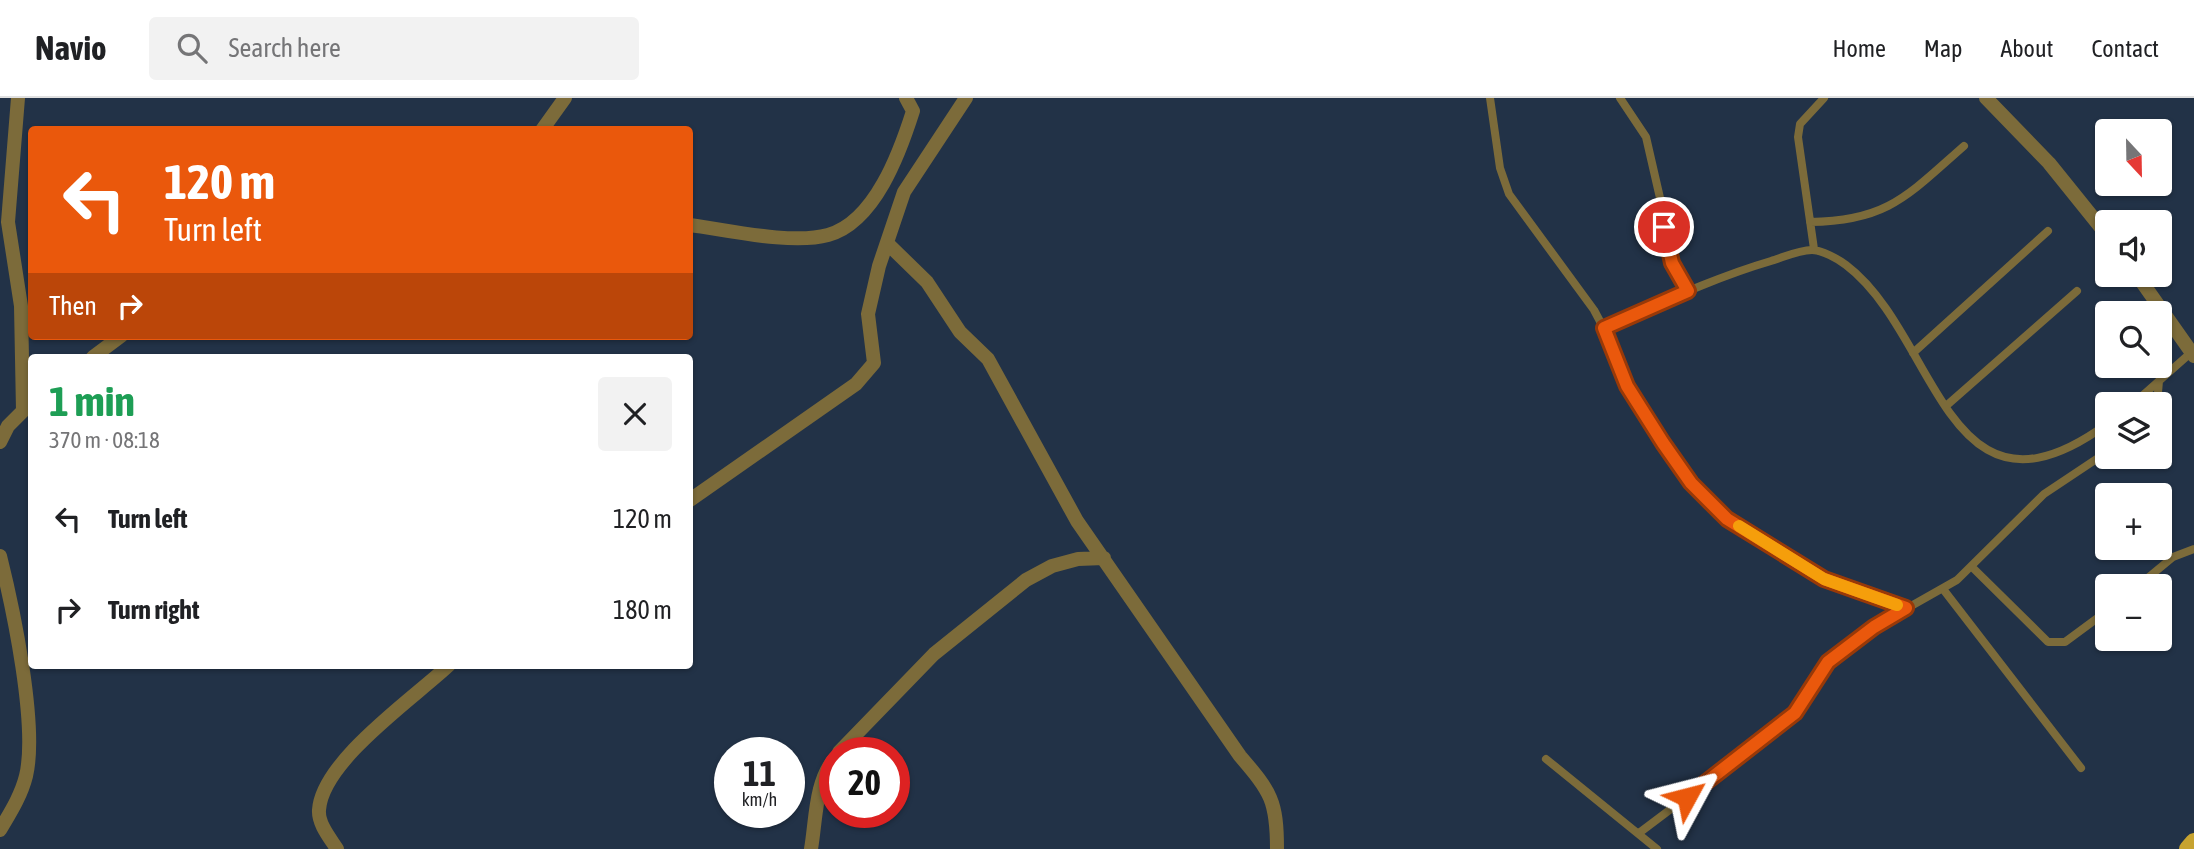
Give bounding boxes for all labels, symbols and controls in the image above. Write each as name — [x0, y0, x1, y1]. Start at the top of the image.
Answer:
search box — [149, 17, 639, 80]
text: Navio — [35, 29, 107, 67]
icon: search — [173, 29, 211, 67]
text: Search here — [229, 33, 341, 63]
text: Home — [1832, 35, 1886, 62]
text: Map — [1924, 35, 1962, 62]
text: About — [2000, 35, 2053, 62]
text: Contact — [2091, 35, 2159, 62]
north arrow — [2095, 119, 2172, 196]
map controls — [2095, 119, 2172, 651]
text: 120 m — [164, 153, 275, 209]
icon: left — [49, 154, 140, 245]
pin — [1634, 197, 1694, 257]
icon: arrive — [1645, 208, 1683, 246]
button: sound — [2095, 210, 2172, 287]
text: Turn left — [164, 211, 262, 248]
icon: right — [111, 287, 149, 325]
text: Then — [49, 291, 97, 321]
button: search — [2095, 301, 2172, 378]
text: 1 min — [49, 377, 135, 425]
button: close — [598, 377, 672, 451]
button: layers — [2095, 392, 2172, 469]
text: 370 m · 08:18 — [49, 427, 160, 453]
button: + — [2095, 483, 2172, 560]
icon: left — [49, 500, 87, 538]
text: Turn left — [108, 504, 188, 534]
text: 120 m — [613, 504, 672, 534]
button: − — [2095, 574, 2172, 651]
icon: right — [49, 591, 87, 629]
text: Turn right — [108, 595, 199, 625]
text: 180 m — [613, 595, 672, 625]
speed limit sign: 20 — [819, 737, 910, 828]
text: 11 — [743, 753, 776, 793]
position arrow — [1650, 760, 1724, 834]
text: km/h — [742, 789, 777, 810]

